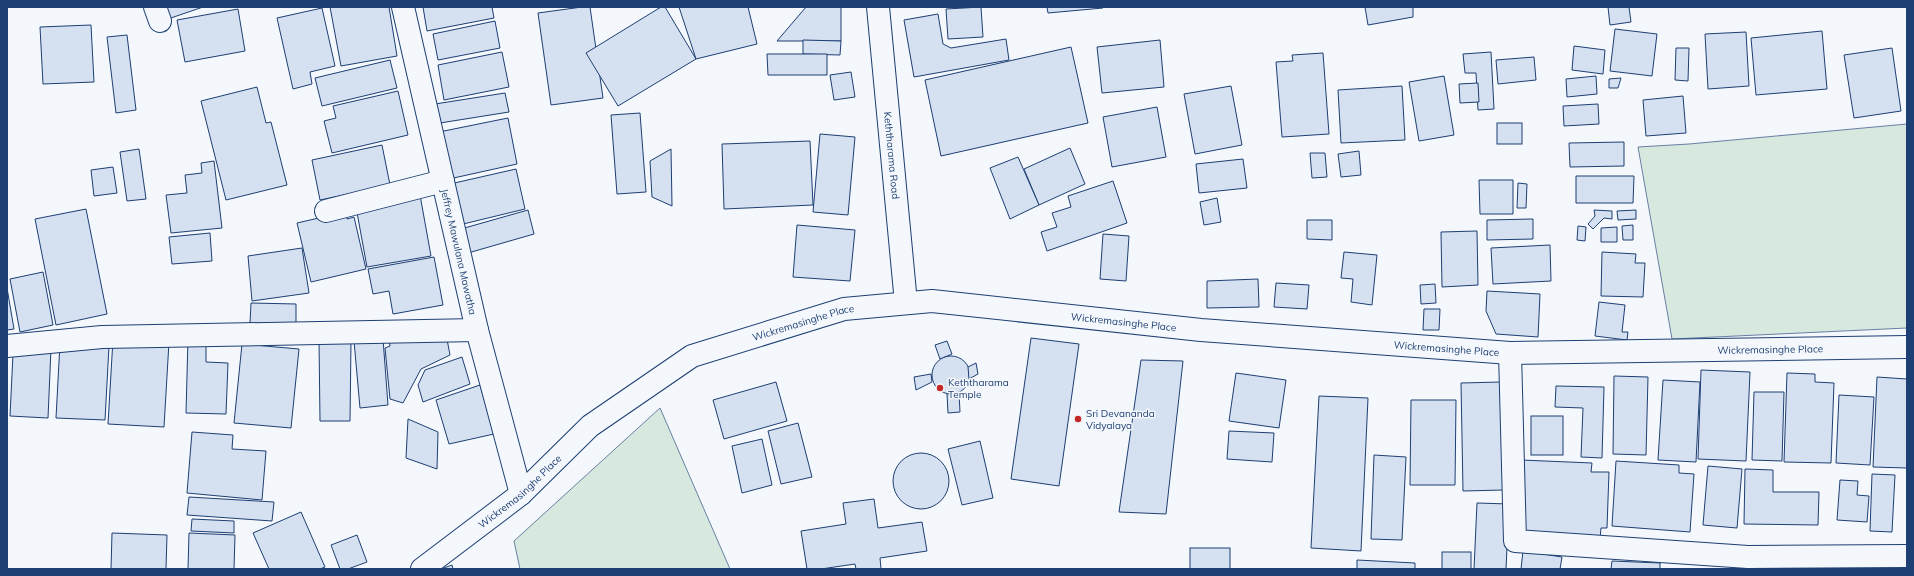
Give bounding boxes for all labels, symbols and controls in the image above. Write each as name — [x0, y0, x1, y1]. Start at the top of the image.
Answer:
street label: Keththarama Road — [881, 111, 902, 200]
street label: Jeffrey Mawulana Mawatha — [438, 188, 479, 316]
street label: Wickremasinghe Place — [751, 302, 855, 344]
street label: Wickremasinghe Place — [1070, 310, 1177, 334]
street label: Wickremasinghe Place — [1393, 338, 1500, 359]
street label: Wickremasinghe Place — [1717, 342, 1823, 357]
place label: Keththarama Temple — [948, 376, 1009, 401]
marker: Keththarama Temple — [935, 383, 945, 393]
place label: Sri Devananda Vidyalaya — [1086, 407, 1155, 432]
marker: Sri Devananda Vidyalaya — [1073, 414, 1083, 424]
street label: Wickremasinghe Place — [476, 452, 564, 531]

